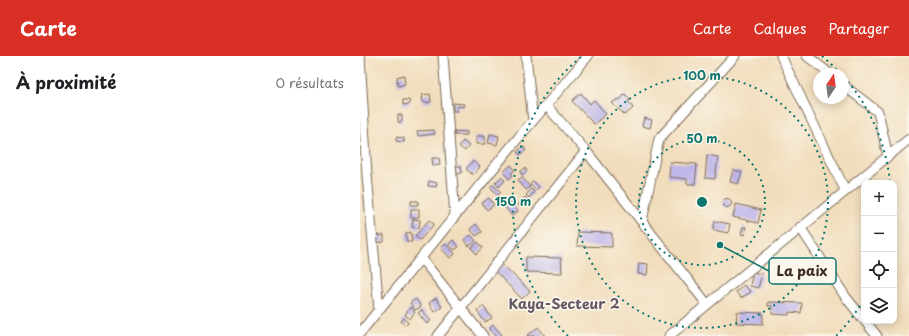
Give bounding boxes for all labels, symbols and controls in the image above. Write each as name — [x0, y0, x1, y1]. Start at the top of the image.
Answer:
text: Carte — [20, 14, 77, 42]
text: Carte — [693, 18, 732, 39]
text: Calques — [754, 18, 806, 39]
text: Partager — [828, 18, 889, 39]
text: 100 m — [683, 66, 721, 84]
north arrow — [813, 68, 849, 104]
text: À proximité — [16, 69, 116, 95]
text: 0 résultats — [276, 73, 344, 92]
text: 50 m — [686, 129, 718, 147]
map controls — [861, 180, 897, 324]
button: + — [861, 180, 897, 216]
text: 150 m — [495, 192, 531, 210]
centre of rings — [695, 195, 709, 209]
button: − — [861, 216, 897, 252]
button: locate — [861, 252, 897, 288]
callout: La paix — [769, 258, 836, 284]
text: La paix — [777, 260, 828, 281]
button: layers — [861, 288, 897, 324]
district label: Kaya-Secteur 2 — [508, 293, 620, 314]

